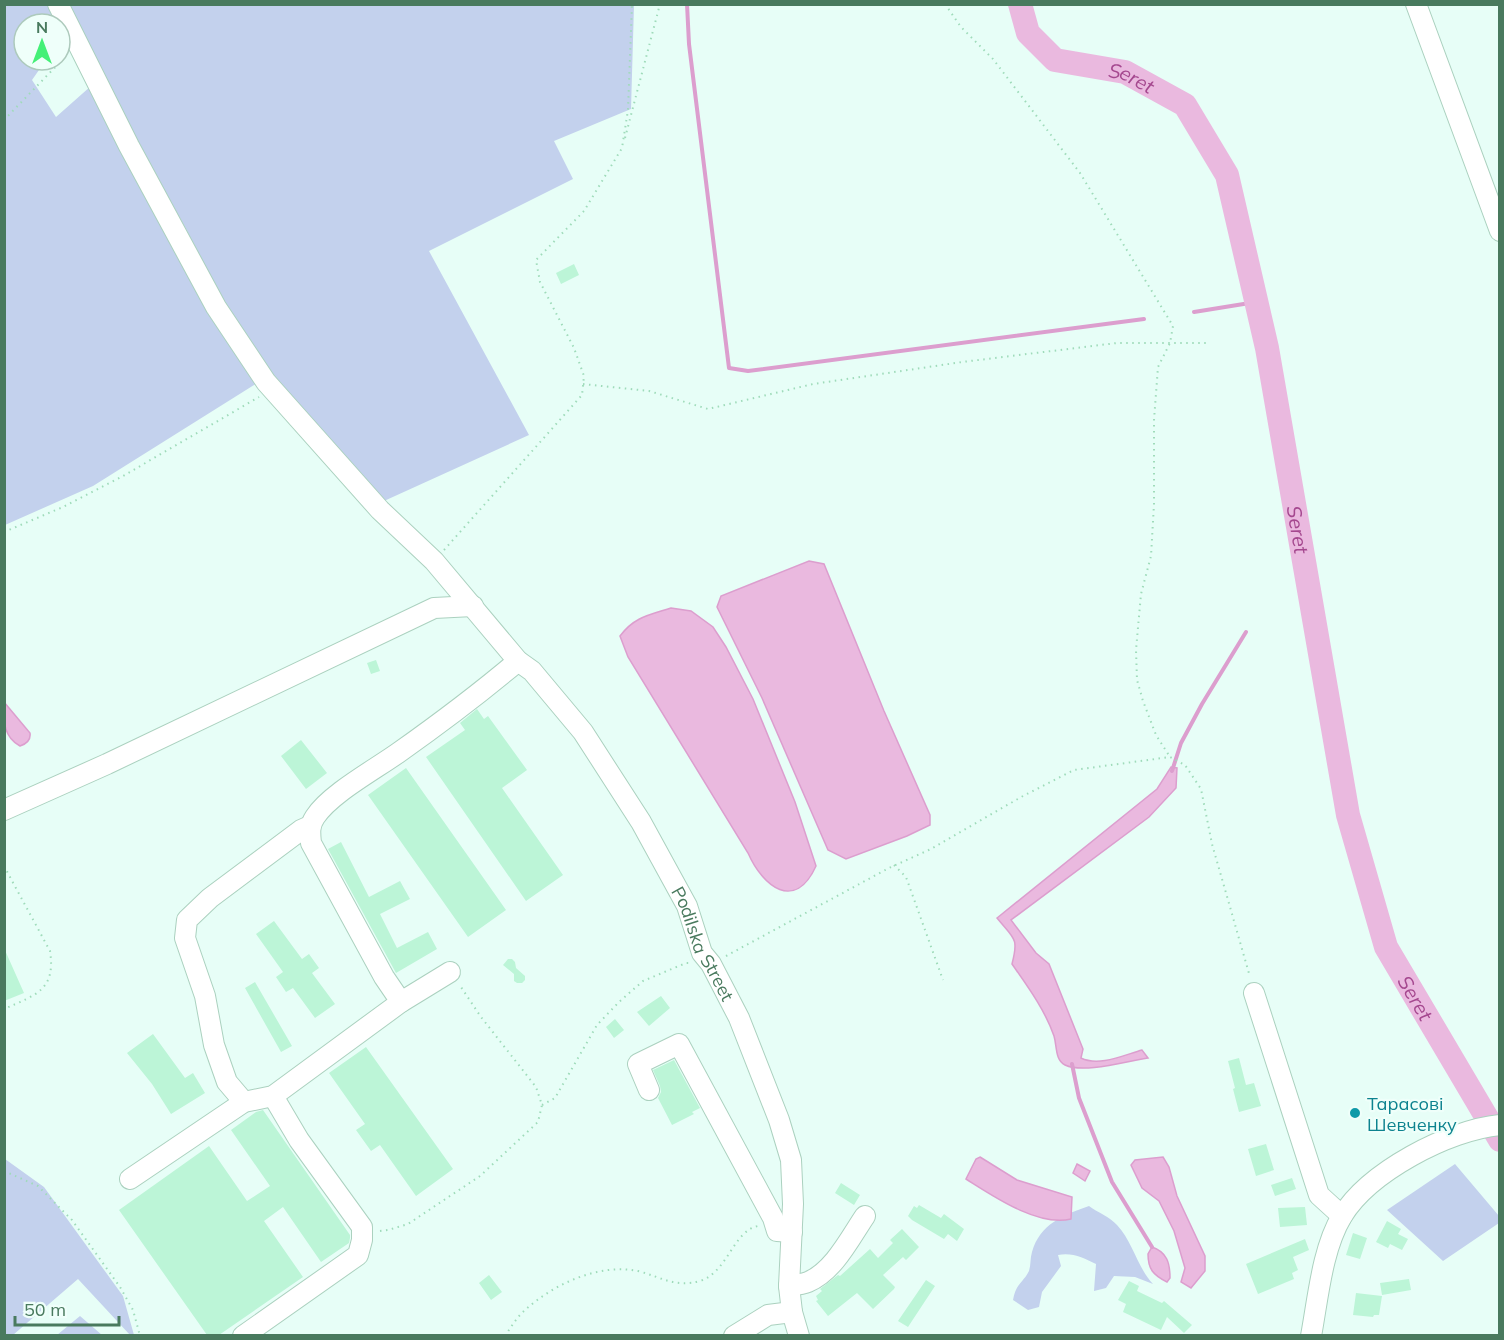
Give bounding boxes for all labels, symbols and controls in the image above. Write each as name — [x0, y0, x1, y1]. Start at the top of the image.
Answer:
north arrow — [12, 12, 72, 72]
text: N — [36, 17, 48, 37]
water label: Seret — [1107, 57, 1160, 99]
water label: Seret — [1282, 503, 1315, 556]
street label: Podilska Street — [667, 882, 740, 1005]
water label: Seret — [1393, 970, 1439, 1026]
place label: Тарасові Шевченку — [1367, 1092, 1457, 1136]
marker: Тарасові Шевченку — [1348, 1106, 1362, 1120]
scale bar — [15, 1289, 118, 1327]
text: 50 m — [24, 1298, 66, 1321]

